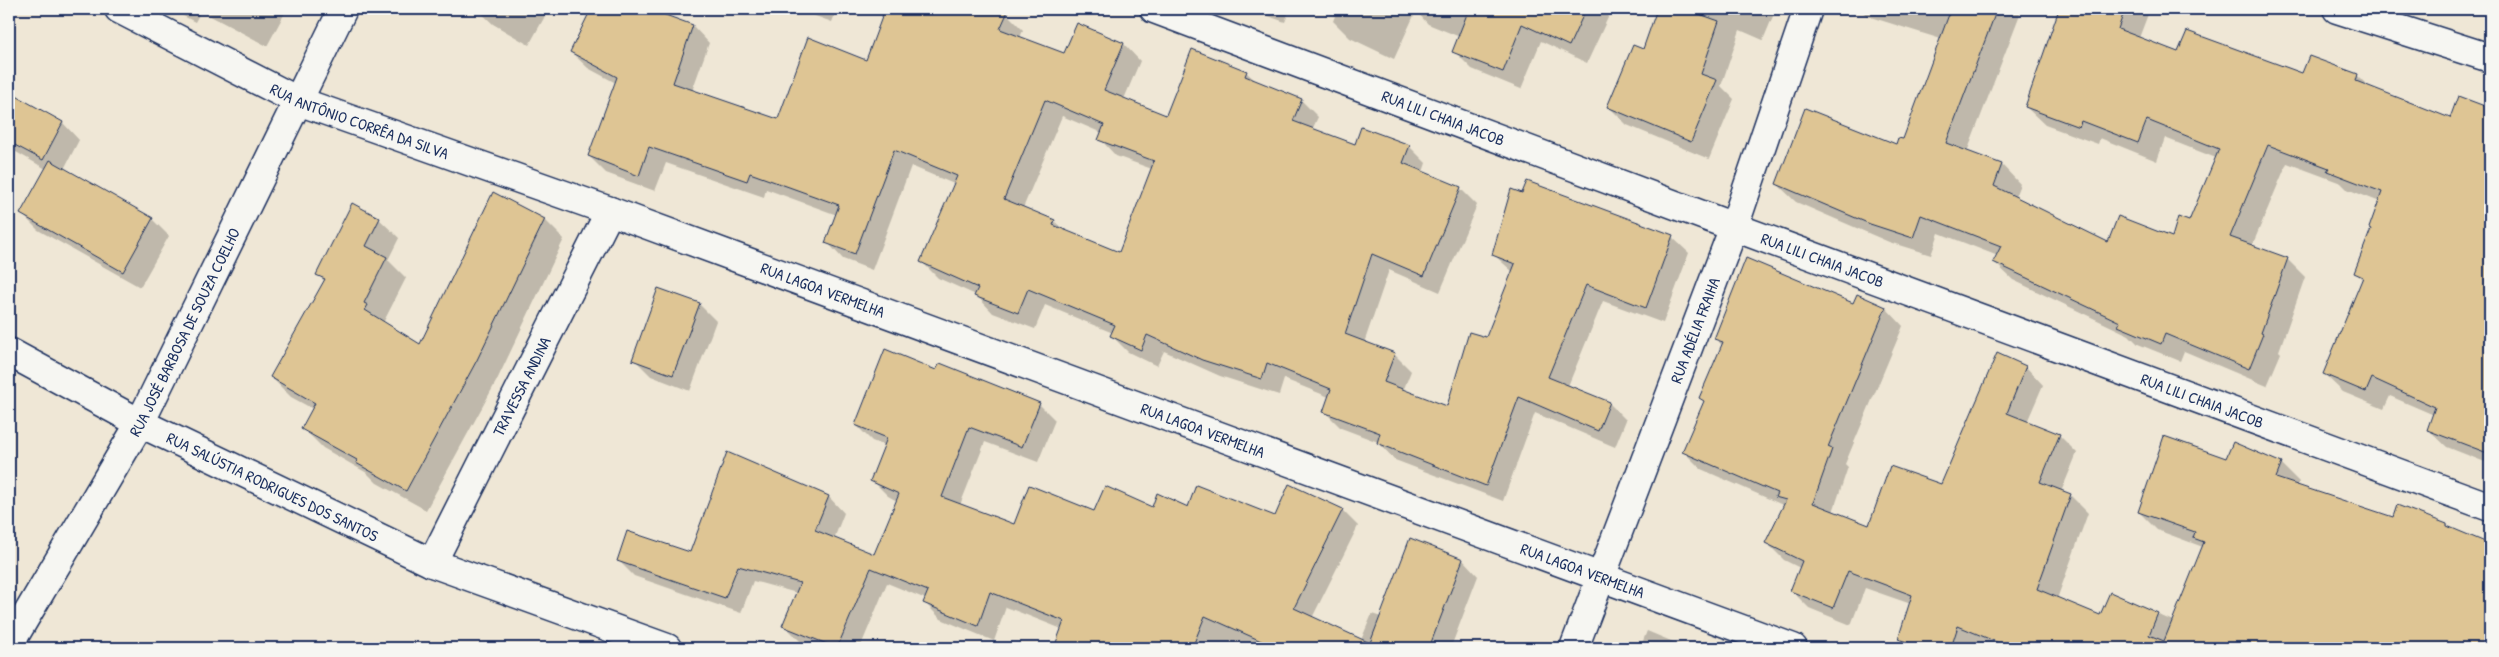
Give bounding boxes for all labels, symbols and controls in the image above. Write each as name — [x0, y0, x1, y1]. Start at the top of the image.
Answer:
street label: RUA ANTÔNIO CORRÊA DA SILVA — [267, 78, 452, 164]
street label: RUA LILI CHAIA JACOB — [1379, 85, 1508, 151]
street label: RUA JOSÉ BARBOSA DE SOUZA COELHO — [124, 224, 245, 440]
street label: RUA LILI CHAIA JACOB — [1758, 227, 1887, 293]
street label: RUA LAGOA VERMELHA — [758, 257, 888, 323]
street label: RUA ADÉLIA FRAIHA — [1665, 274, 1725, 386]
street label: TRAVESSA ANDINA — [487, 333, 556, 440]
street label: RUA LILI CHAIA JACOB — [2138, 368, 2267, 433]
street label: RUA LAGOA VERMELHA — [1138, 397, 1268, 463]
street label: RUA SALÚSTIA RODRIGUES DOS SANTOS — [163, 426, 383, 547]
street label: RUA LAGOA VERMELHA — [1518, 537, 1648, 603]

